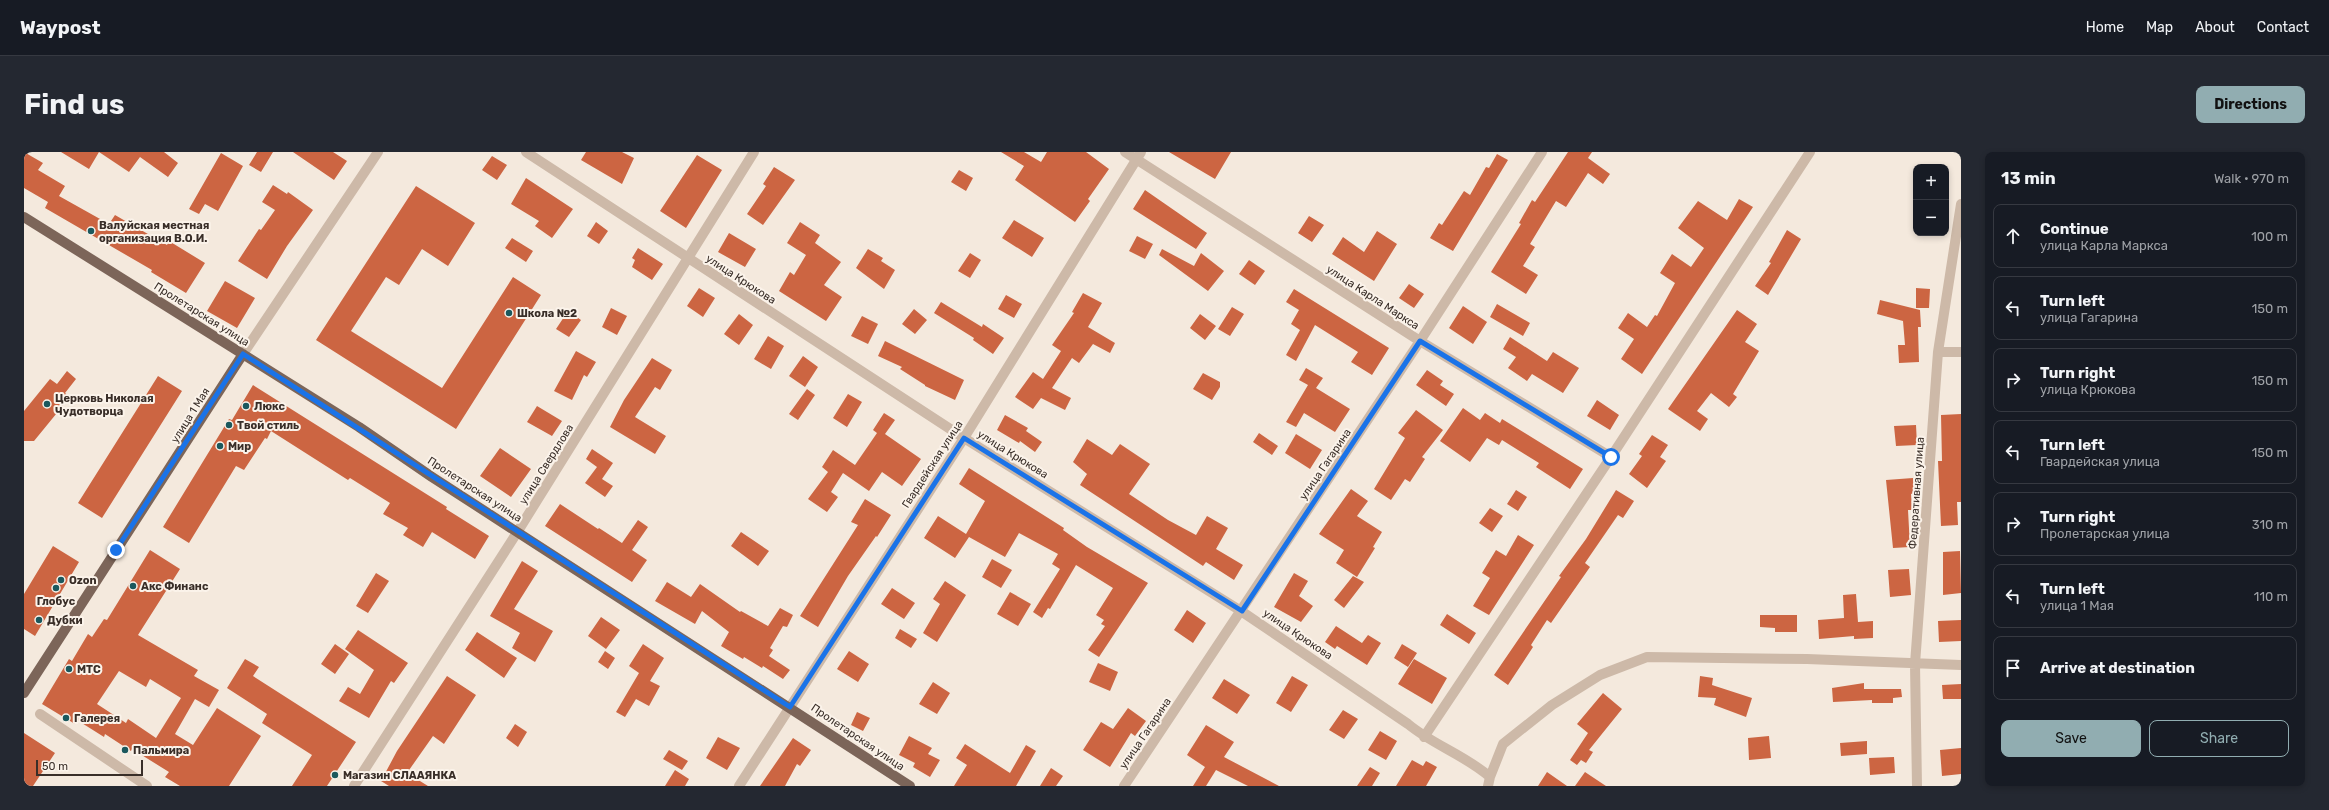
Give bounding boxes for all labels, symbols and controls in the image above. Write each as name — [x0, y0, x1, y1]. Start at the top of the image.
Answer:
text: Waypost — [20, 16, 101, 39]
text: Home — [2086, 19, 2124, 36]
text: Map — [2146, 19, 2173, 36]
text: About — [2195, 19, 2235, 36]
text: Contact — [2257, 19, 2309, 36]
button: Directions — [2196, 86, 2305, 123]
text: Find us — [24, 88, 124, 121]
map controls — [1913, 164, 1949, 236]
button: + — [1913, 164, 1949, 200]
text: 13 min — [2001, 168, 2056, 188]
text: Walk · 970 m — [2214, 171, 2289, 186]
button: − — [1913, 200, 1949, 236]
place label: Валуйская местная организация В.О.И. — [99, 219, 209, 245]
text: Continue — [2040, 220, 2109, 238]
icon: ahead — [2002, 225, 2024, 247]
marker: Валуйская местная организация В.О.И. — [86, 226, 96, 236]
text: 100 m — [2251, 229, 2288, 244]
text: улица Карла Маркса — [2040, 238, 2168, 253]
street label: улица Крюкова — [703, 252, 778, 307]
street label: улица Карла Маркса — [1324, 263, 1422, 332]
street label: Пролетарская улица — [152, 280, 252, 349]
text: Turn left — [2040, 292, 2105, 310]
icon: left — [2002, 297, 2024, 319]
text: 150 m — [2252, 301, 2288, 316]
place label: Школа №2 — [517, 307, 577, 320]
marker: Школа №2 — [504, 308, 514, 318]
text: улица Гагарина — [2040, 310, 2138, 325]
text: Turn right — [2040, 364, 2115, 382]
icon: right — [2002, 369, 2024, 391]
text: 150 m — [2252, 373, 2288, 388]
text: улица Крюкова — [2040, 382, 2136, 397]
street label: улица 1 Мая — [168, 385, 213, 445]
place label: Церковь Николая Чудотворца — [55, 392, 154, 418]
marker: Церковь Николая Чудотворца — [42, 399, 52, 409]
place label: Люкс — [254, 400, 285, 413]
marker: Люкс — [241, 401, 251, 411]
street label: Гвардейская улица — [899, 418, 965, 510]
place label: Твой стиль — [237, 419, 299, 432]
marker: Твой стиль — [224, 420, 234, 430]
street label: улица Свердлова — [517, 422, 576, 507]
street label: улица Гагарина — [1297, 426, 1354, 502]
street label: улица Крюкова — [975, 427, 1050, 481]
street label: Федеративная улица — [1906, 436, 1927, 550]
text: Turn left — [2040, 436, 2105, 454]
place label: Мир — [228, 440, 251, 453]
marker: Мир — [215, 441, 225, 451]
icon: left — [2002, 441, 2024, 463]
text: 150 m — [2252, 445, 2288, 460]
route start — [1602, 448, 1620, 466]
street label: Пролетарская улица — [425, 454, 524, 525]
text: Гвардейская улица — [2040, 454, 2160, 469]
text: Turn right — [2040, 508, 2115, 526]
icon: right — [2002, 513, 2024, 535]
text: 310 m — [2252, 517, 2288, 532]
text: Пролетарская улица — [2040, 526, 2170, 541]
route end — [107, 541, 125, 559]
place label: Ozon — [69, 574, 97, 587]
marker: Ozon — [56, 575, 66, 585]
place label: Акс Финанс — [141, 580, 209, 593]
text: Turn left — [2040, 580, 2105, 598]
marker: Акс Финанс — [128, 581, 138, 591]
marker: Глобус — [51, 583, 61, 593]
icon: left — [2002, 585, 2024, 607]
text: 110 m — [2254, 589, 2288, 604]
place label: Глобус — [37, 595, 76, 608]
text: улица 1 Мая — [2040, 598, 2114, 613]
street label: улица Крюкова — [1261, 606, 1335, 662]
place label: Дубки — [47, 614, 83, 627]
marker: Дубки — [34, 615, 44, 625]
icon: arrive — [2002, 657, 2024, 679]
text: Arrive at destination — [2040, 659, 2195, 677]
place label: МТС — [77, 663, 101, 676]
marker: МТС — [64, 664, 74, 674]
street label: улица Гагарина — [1117, 695, 1174, 771]
street label: Пролетарская улица — [809, 701, 907, 774]
place label: Галерея — [74, 712, 120, 725]
marker: Галерея — [61, 713, 71, 723]
button: Save — [2001, 720, 2141, 757]
button: Share — [2149, 720, 2289, 757]
place label: Пальмира — [133, 744, 189, 757]
marker: Пальмира — [120, 745, 130, 755]
scale bar — [36, 758, 143, 777]
text: 50 m — [42, 760, 68, 773]
place label: Магазин СЛААЯНКА — [343, 769, 456, 782]
marker: Магазин СЛААЯНКА — [330, 770, 340, 780]

